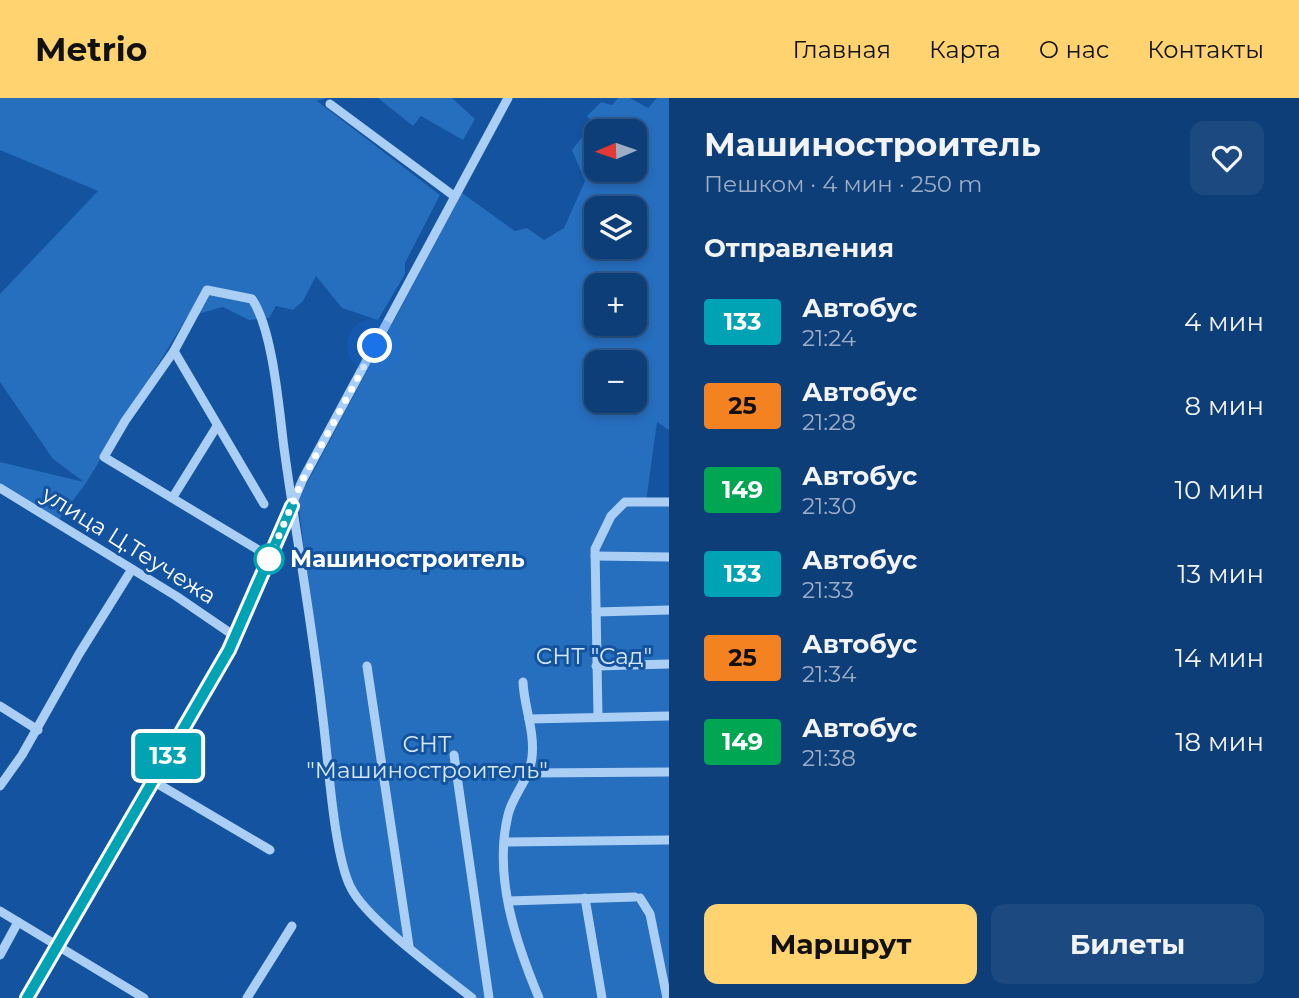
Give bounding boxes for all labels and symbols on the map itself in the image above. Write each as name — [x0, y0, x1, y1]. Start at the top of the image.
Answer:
north arrow — [584, 119, 648, 182]
your location — [357, 328, 392, 363]
street label: улица Ц.Теучежа — [36, 480, 221, 610]
marker: Машиностроитель — [254, 544, 284, 574]
place label: Машиностроитель — [290, 545, 525, 573]
park label: СНТ "Сад" — [536, 642, 652, 670]
park label: СНТ "Машиностроитель" — [306, 730, 548, 784]
line badge: 133 — [128, 733, 208, 779]

